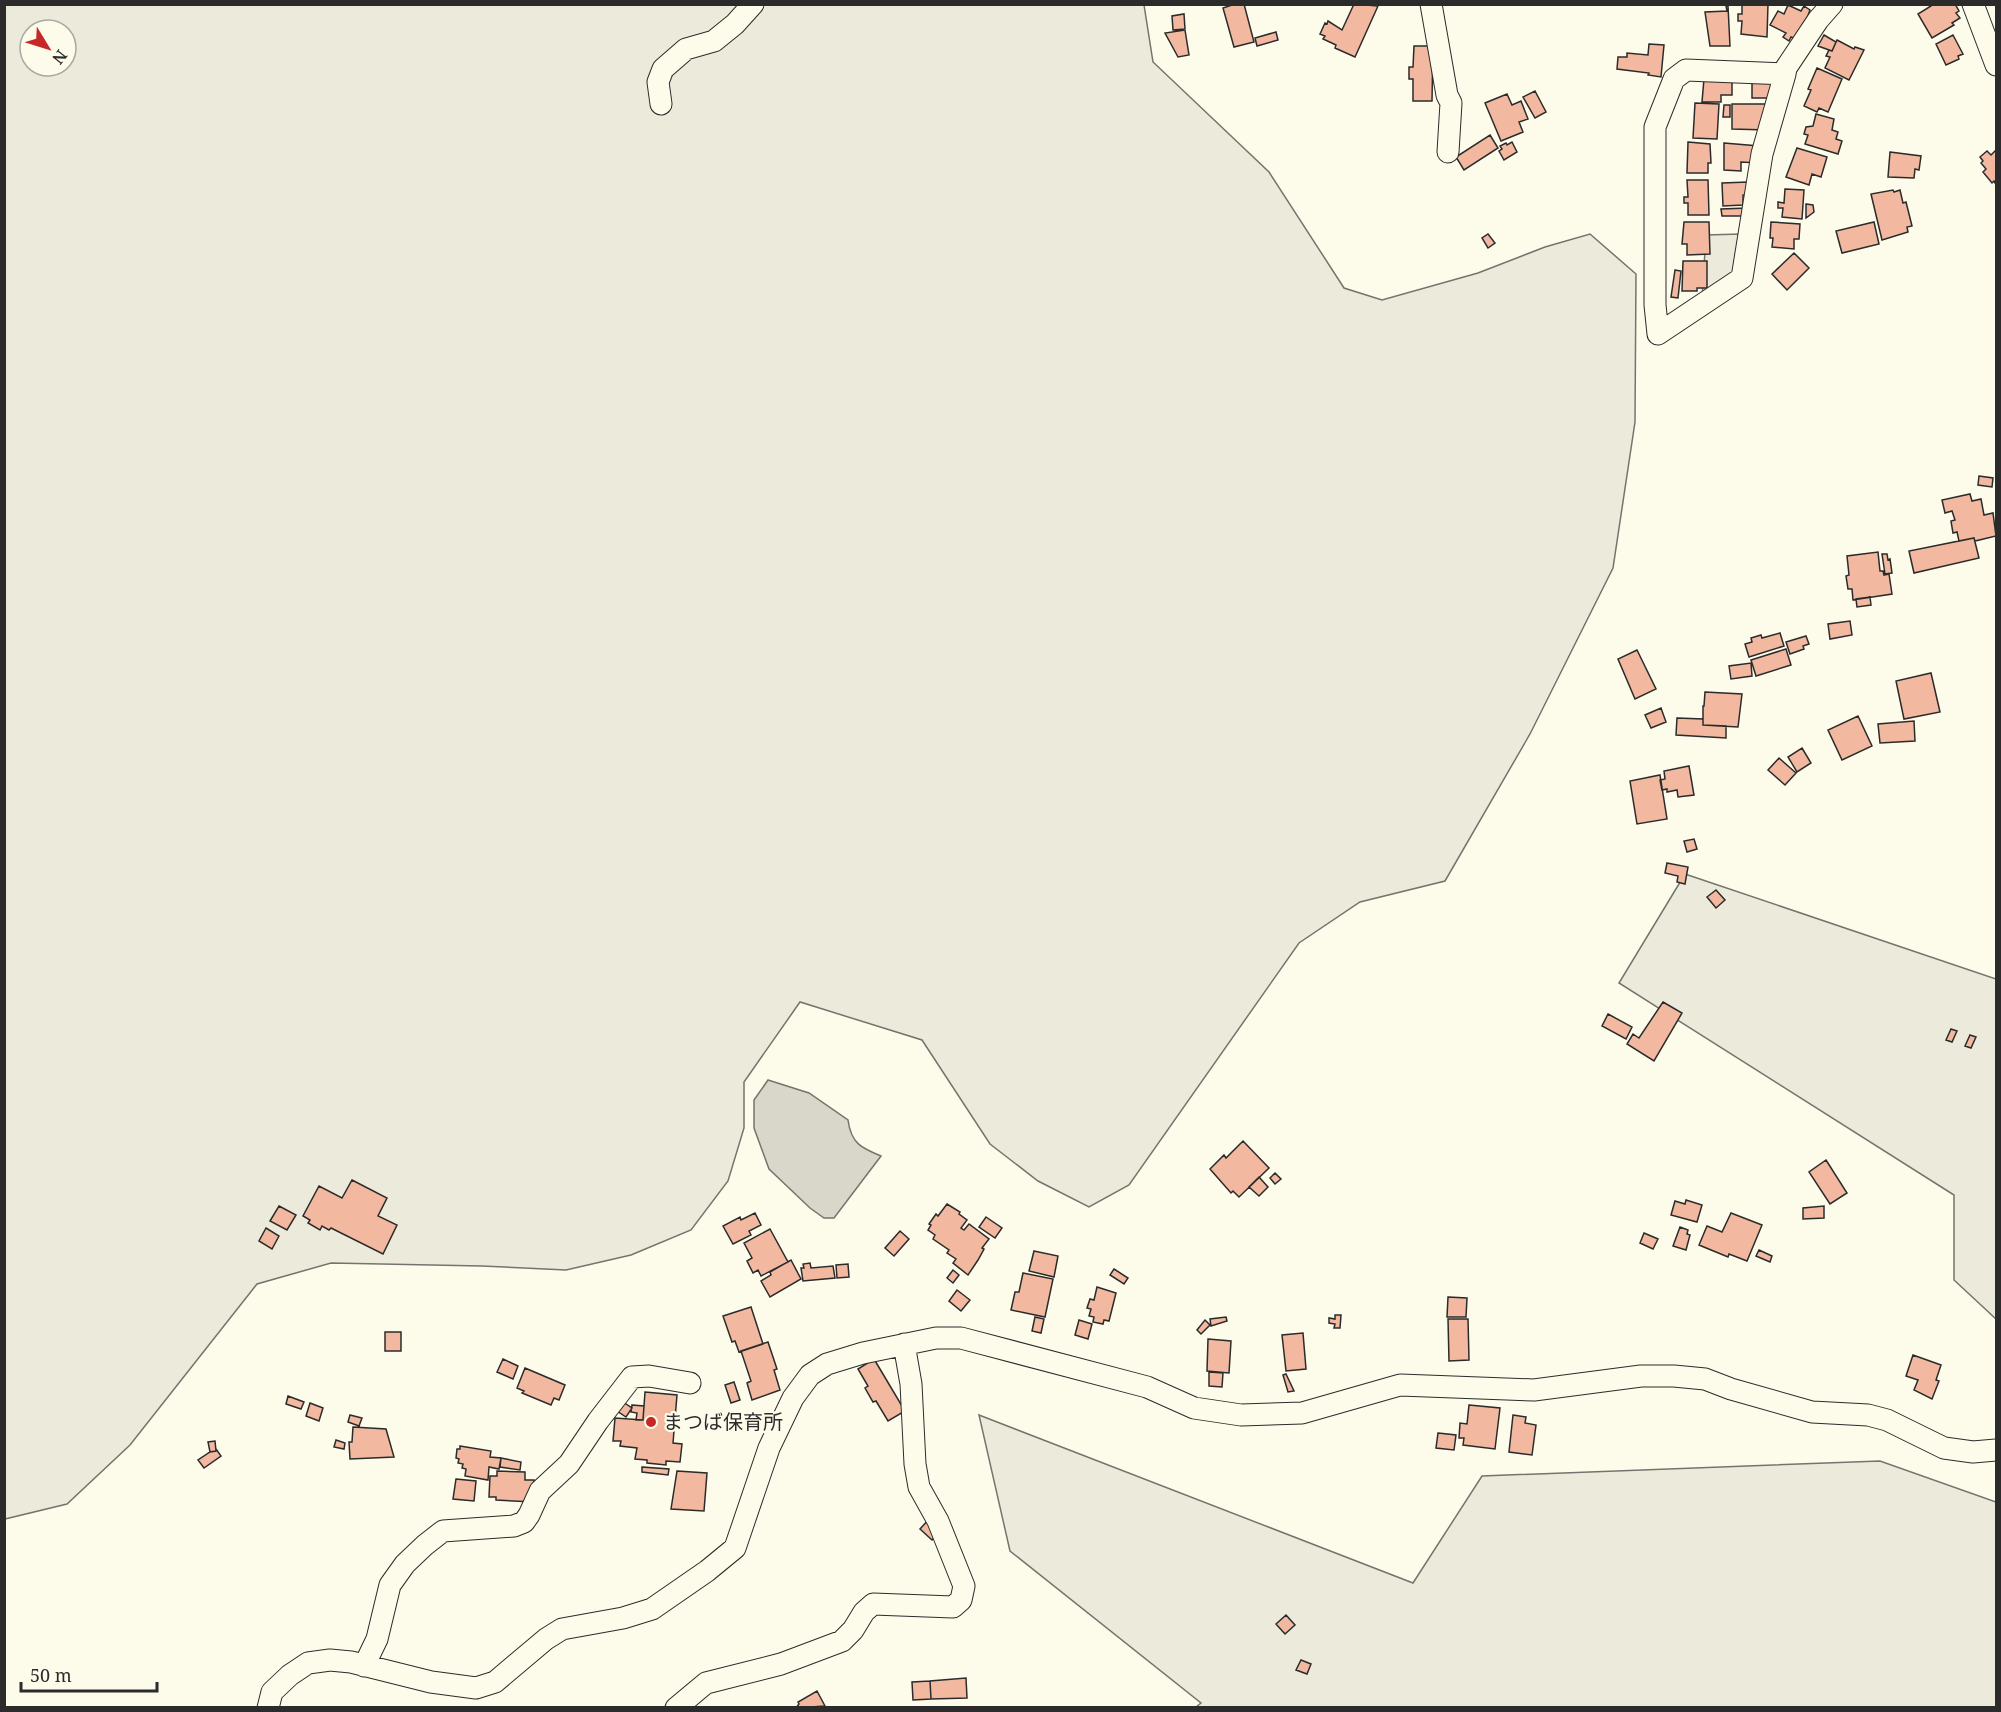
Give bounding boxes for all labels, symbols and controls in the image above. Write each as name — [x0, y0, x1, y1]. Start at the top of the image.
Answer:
north arrow — [18, 18, 78, 78]
text: N — [47, 45, 72, 69]
place label: まつば保育所 — [663, 1408, 783, 1435]
marker: まつば保育所 — [644, 1415, 658, 1429]
scale bar — [21, 1655, 158, 1693]
text: 50 m — [30, 1663, 72, 1687]

